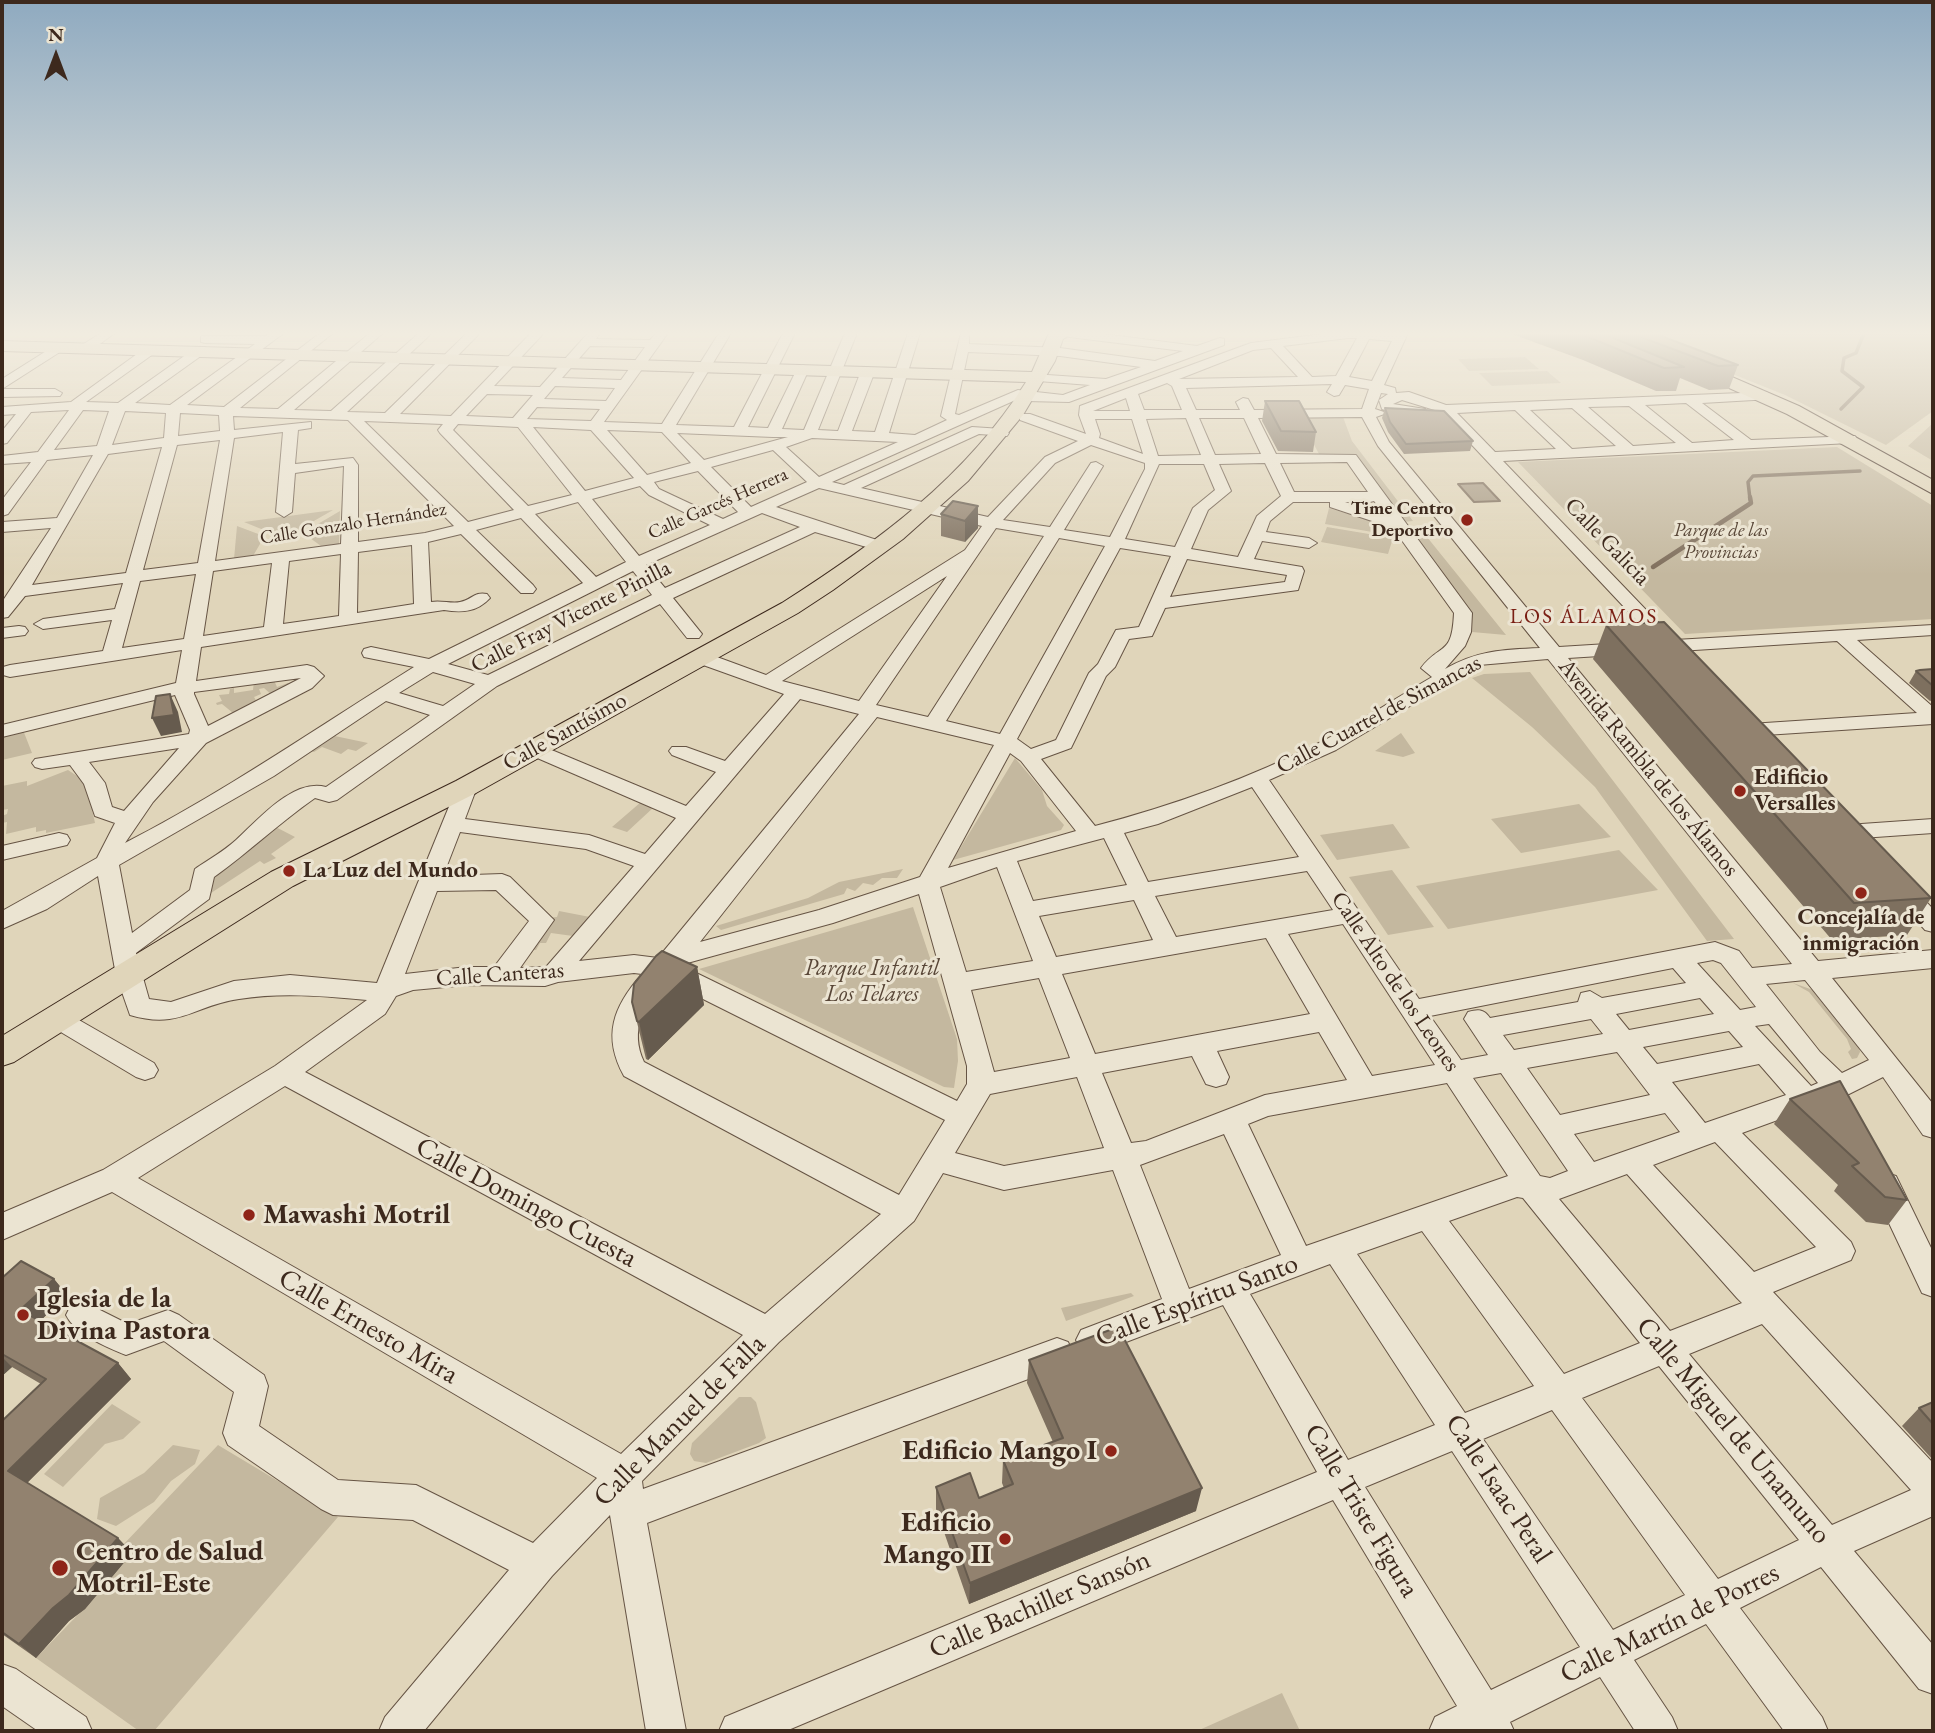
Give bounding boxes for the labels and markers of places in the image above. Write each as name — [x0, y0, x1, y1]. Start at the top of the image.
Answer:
place label: Time Centro Deportivo — [1351, 498, 1453, 542]
marker: Time Centro Deportivo — [1459, 512, 1475, 528]
place label: Edificio Versalles — [1754, 764, 1836, 818]
marker: Edificio Versalles — [1732, 783, 1748, 799]
place label: La Luz del Mundo — [303, 857, 478, 885]
marker: La Luz del Mundo — [281, 863, 297, 879]
marker: Concejalía de inmigración — [1853, 885, 1869, 901]
place label: Concejalía de inmigración — [1798, 904, 1924, 958]
place label: Mawashi Motril — [263, 1198, 450, 1232]
marker: Mawashi Motril — [241, 1207, 257, 1223]
place label: Iglesia de la Divina Pastora — [37, 1282, 210, 1348]
marker: Iglesia de la Divina Pastora — [15, 1307, 31, 1323]
place label: Edificio Mango I — [902, 1434, 1097, 1468]
marker: Edificio Mango I — [1103, 1443, 1119, 1459]
place label: Edificio Mango II — [883, 1506, 991, 1572]
marker: Edificio Mango II — [997, 1531, 1013, 1547]
place label: Centro de Salud Motril-Este — [76, 1535, 263, 1601]
marker: Centro de Salud Motril-Este — [50, 1558, 70, 1578]

